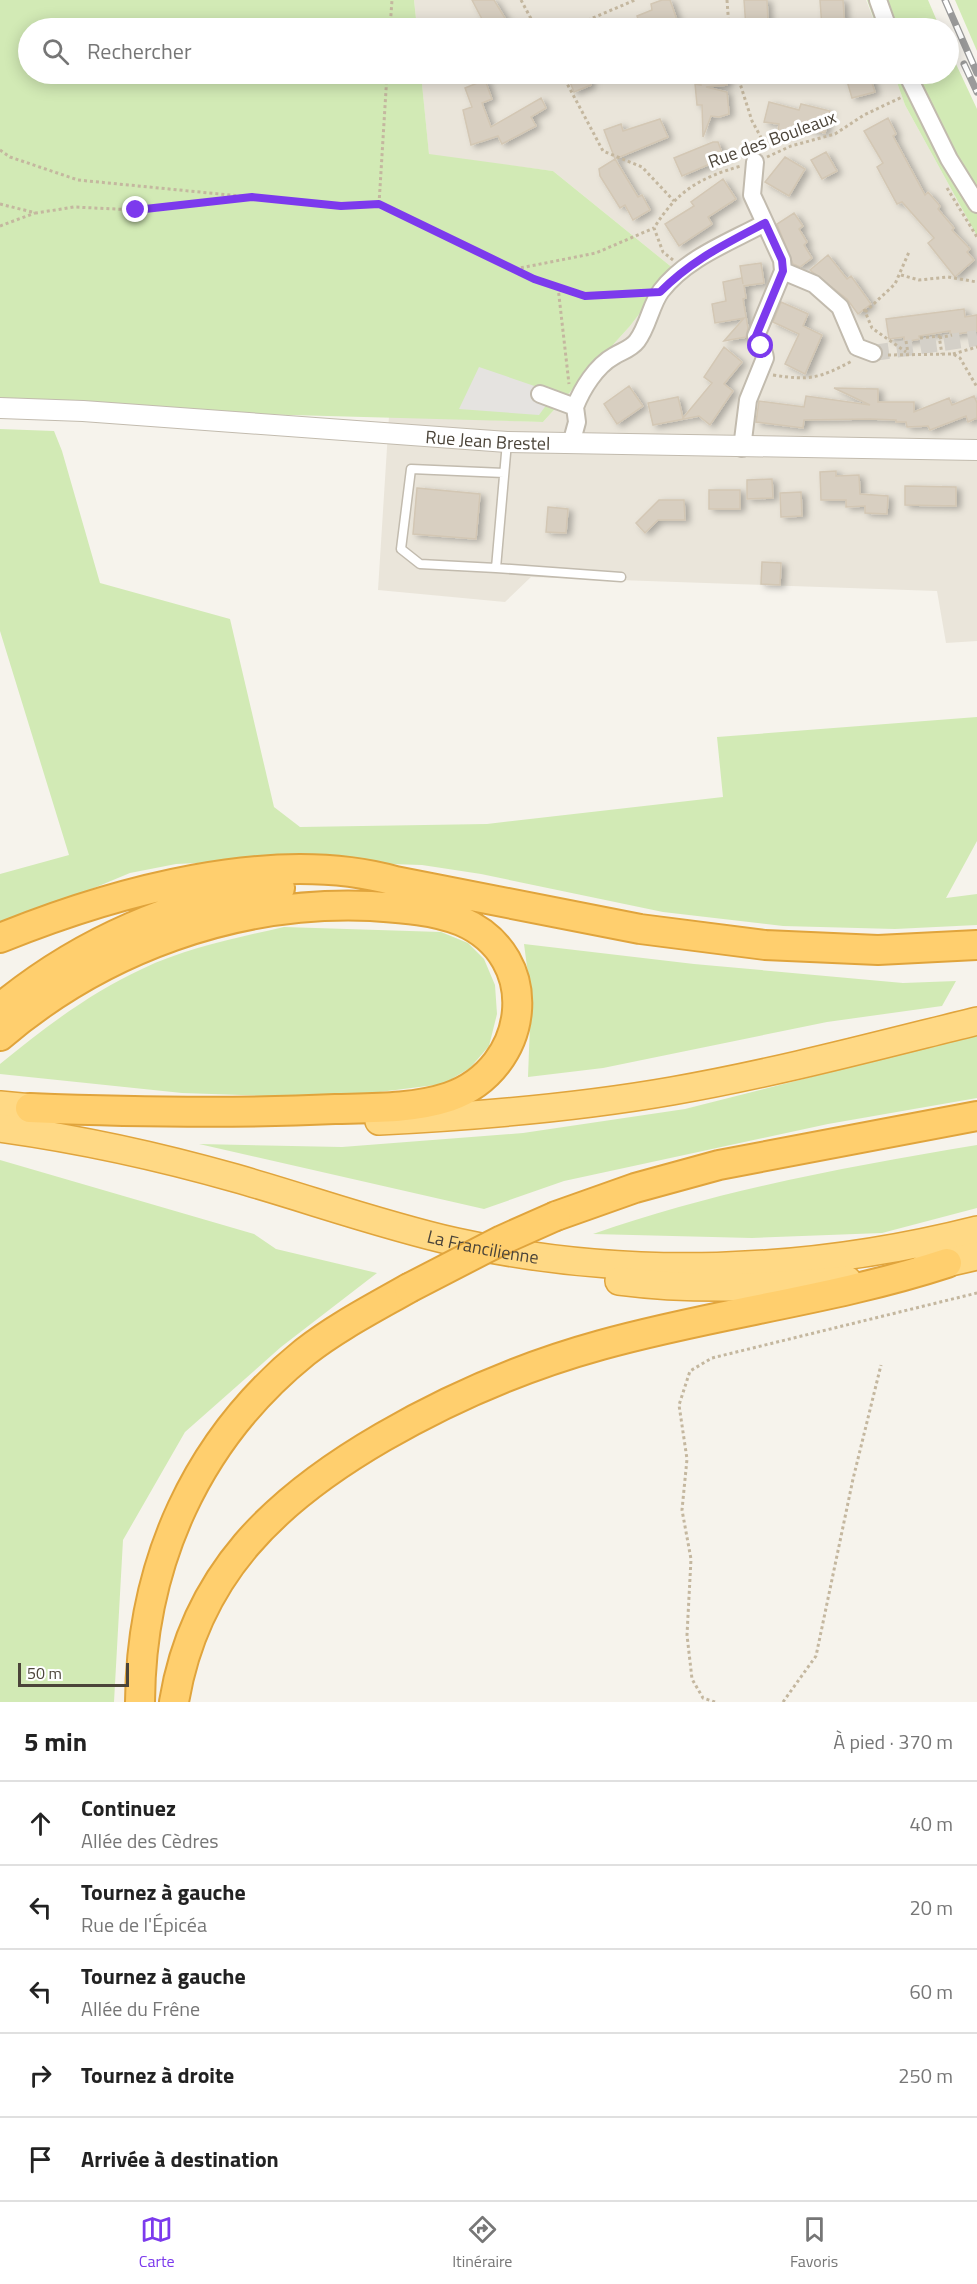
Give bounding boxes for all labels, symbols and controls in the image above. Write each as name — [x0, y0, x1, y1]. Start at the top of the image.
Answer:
search box — [18, 18, 959, 84]
text: Rechercher — [87, 34, 192, 68]
icon: search — [39, 35, 72, 68]
street label: Rue des Bouleaux — [704, 103, 840, 175]
route end — [122, 196, 148, 222]
route start — [747, 332, 773, 358]
street label: Rue Jean Brestel — [425, 423, 550, 456]
street label: La Francilienne — [424, 1222, 541, 1270]
scale bar — [18, 1660, 129, 1688]
text: 50 m — [27, 1661, 62, 1685]
text: 5 min — [24, 1722, 87, 1761]
text: À pied · 370 m — [833, 1726, 953, 1757]
text: Continuez — [81, 1791, 176, 1825]
icon: ahead — [24, 1807, 57, 1840]
text: 40 m — [909, 1808, 953, 1839]
text: Allée des Cèdres — [81, 1825, 219, 1856]
text: Tournez à gauche — [81, 1875, 246, 1909]
icon: left — [24, 1891, 57, 1924]
text: 20 m — [909, 1892, 953, 1923]
text: Rue de l'Épicéa — [81, 1909, 207, 1940]
text: Tournez à gauche — [81, 1959, 246, 1993]
icon: left — [24, 1975, 57, 2008]
text: 60 m — [909, 1976, 953, 2007]
text: Allée du Frêne — [81, 1993, 200, 2024]
text: Tournez à droite — [81, 2058, 234, 2092]
icon: right — [24, 2059, 57, 2092]
text: 250 m — [898, 2060, 953, 2091]
text: Arrivée à destination — [81, 2142, 279, 2176]
icon: arrive — [24, 2143, 57, 2176]
tab: Carte — [139, 2213, 175, 2273]
tab: Itinéraire — [452, 2213, 512, 2273]
tab: Favoris — [790, 2213, 838, 2273]

